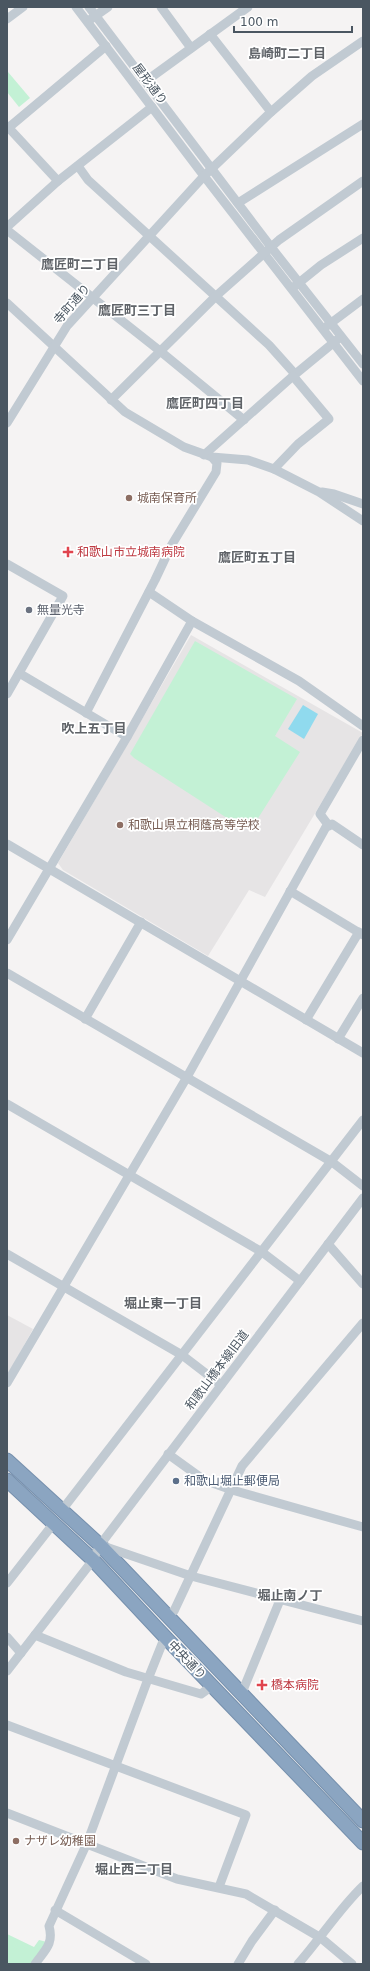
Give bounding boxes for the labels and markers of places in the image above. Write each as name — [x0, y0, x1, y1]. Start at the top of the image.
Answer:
place label: 城南保育所 — [137, 491, 197, 505]
marker: 城南保育所 — [124, 493, 134, 503]
place label: 和歌山市立城南病院 — [77, 545, 185, 559]
marker: 和歌山市立城南病院 — [62, 546, 74, 558]
place label: 無量光寺 — [37, 603, 85, 617]
marker: 無量光寺 — [24, 605, 34, 615]
place label: 和歌山県立桐蔭高等学校 — [128, 818, 260, 832]
marker: 和歌山県立桐蔭高等学校 — [115, 820, 125, 830]
place label: 和歌山堀止郵便局 — [184, 1474, 280, 1488]
marker: 和歌山堀止郵便局 — [171, 1476, 181, 1486]
place label: 橋本病院 — [271, 1678, 319, 1692]
marker: 橋本病院 — [256, 1679, 268, 1691]
place label: ナザレ幼稚園 — [24, 1834, 96, 1848]
marker: ナザレ幼稚園 — [11, 1836, 21, 1846]

